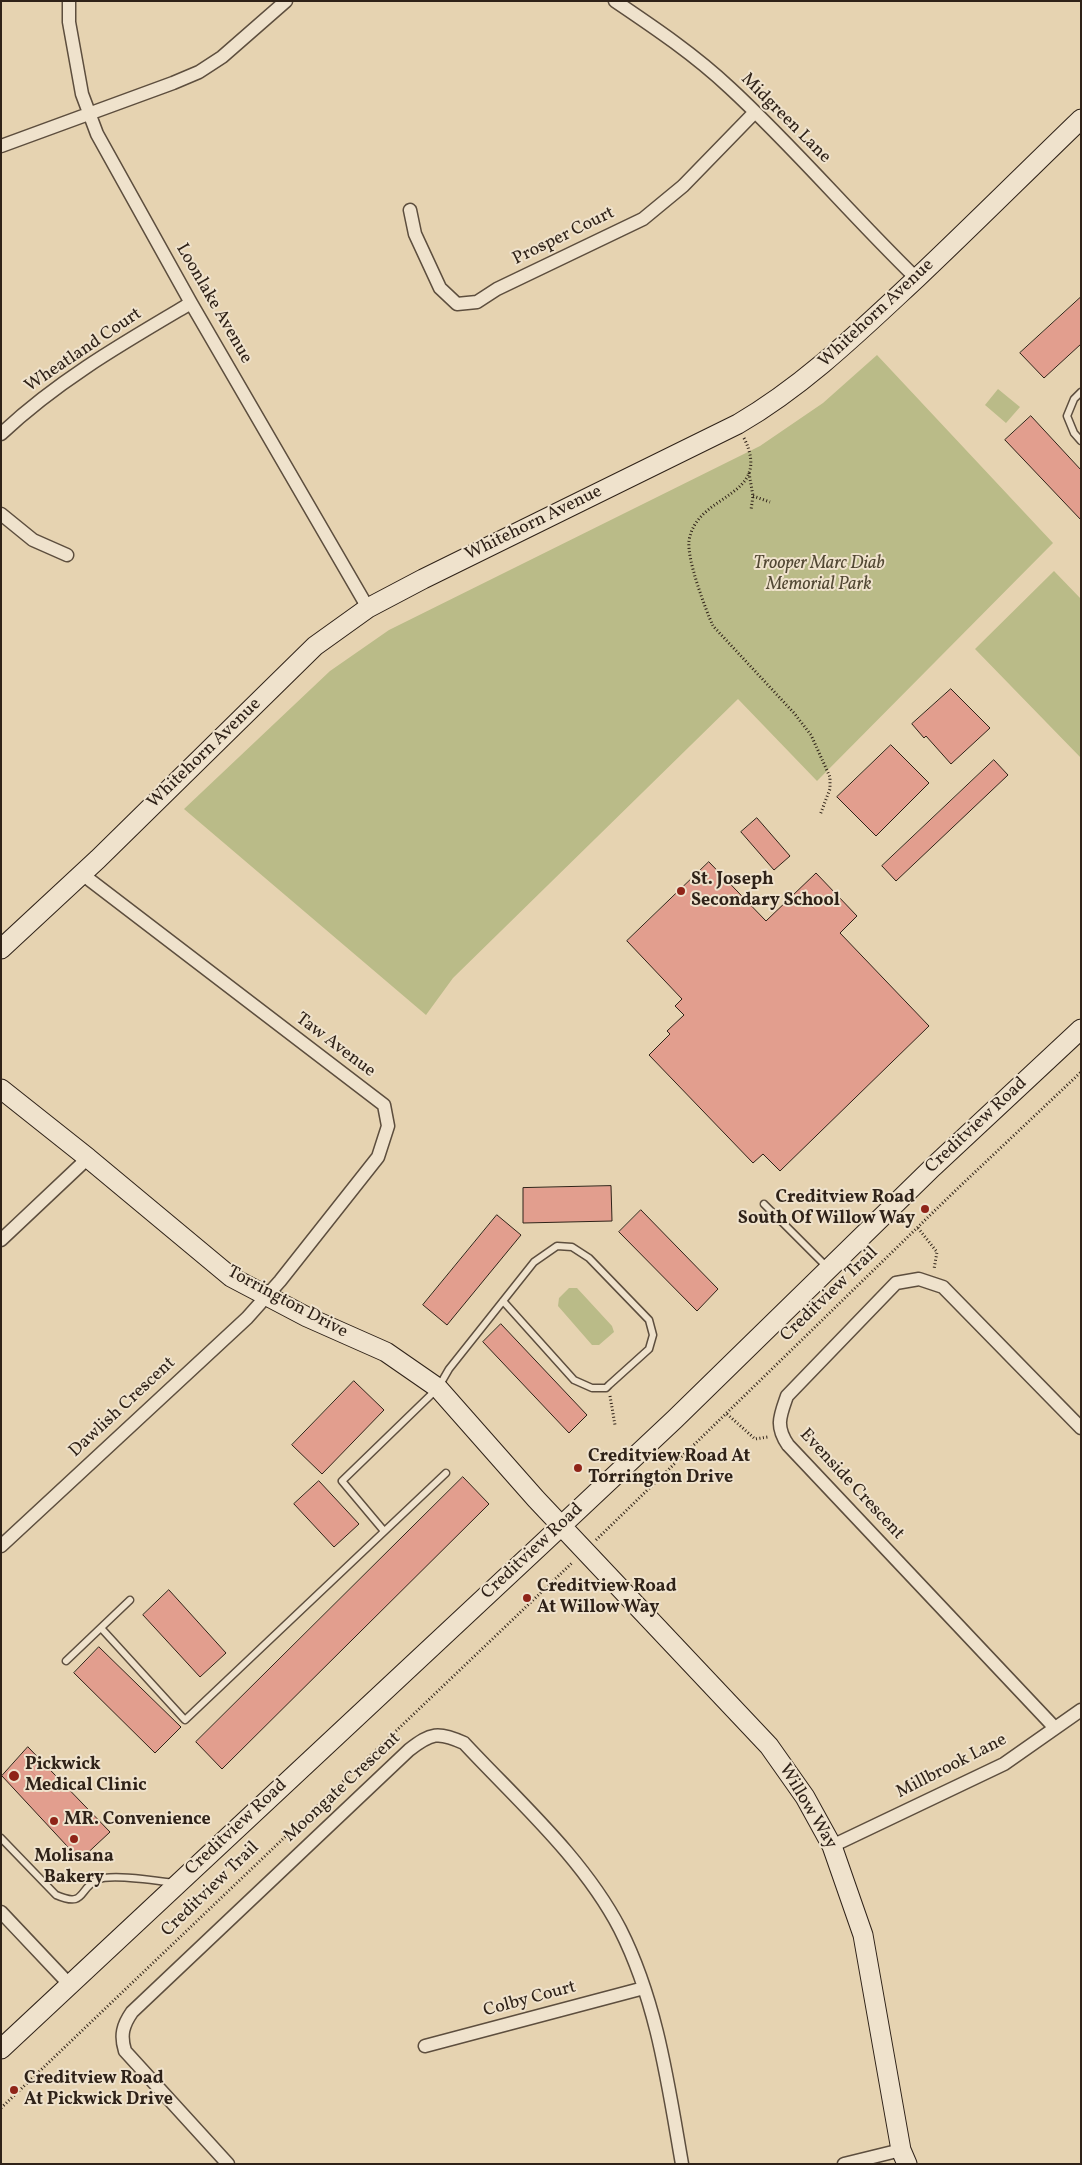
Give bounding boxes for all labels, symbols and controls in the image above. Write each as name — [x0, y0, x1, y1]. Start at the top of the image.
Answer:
street label: Midgreen Lane — [735, 69, 835, 169]
street label: Prosper Court — [510, 203, 618, 271]
street label: Loonlake Avenue — [170, 240, 256, 368]
street label: Whitehorn Avenue — [815, 255, 939, 373]
street label: Wheatland Court — [21, 304, 147, 398]
street label: Whitehorn Avenue — [462, 481, 606, 567]
park label: Trooper Marc Diab Memorial Park — [753, 554, 885, 596]
street label: Whitehorn Avenue — [144, 694, 266, 814]
place label: St. Joseph Secondary School — [691, 870, 840, 912]
marker: St. Joseph Secondary School — [675, 885, 687, 897]
street label: Taw Avenue — [291, 1009, 379, 1083]
street label: Creditview Road — [922, 1073, 1032, 1179]
place label: Creditview Road South Of Willow Way — [738, 1188, 915, 1230]
marker: Creditview Road South Of Willow Way — [919, 1203, 931, 1215]
street label: Creditview Trail — [777, 1243, 883, 1347]
street label: Torrington Drive — [223, 1262, 351, 1344]
street label: Dawlish Crescent — [65, 1353, 181, 1463]
street label: Evenside Crescent — [794, 1425, 908, 1545]
place label: Creditview Road At Torrington Drive — [588, 1447, 750, 1490]
marker: Creditview Road At Torrington Drive — [572, 1462, 584, 1474]
street label: Creditview Road — [478, 1499, 588, 1605]
place label: Creditview Road At Willow Way — [537, 1577, 677, 1620]
marker: Creditview Road At Willow Way — [521, 1592, 533, 1604]
street label: Moongate Crescent — [280, 1728, 406, 1848]
street label: Millbrook Lane — [893, 1730, 1011, 1804]
place label: Pickwick Medical Clinic — [25, 1755, 147, 1798]
street label: Willow Way — [773, 1760, 841, 1854]
marker: Pickwick Medical Clinic — [7, 1769, 21, 1783]
street label: Creditview Road — [182, 1775, 292, 1881]
place label: MR. Convenience — [64, 1810, 211, 1832]
marker: MR. Convenience — [48, 1815, 60, 1827]
marker: Molisana Bakery — [68, 1833, 80, 1845]
street label: Creditview Trail — [158, 1838, 264, 1942]
place label: Molisana Bakery — [34, 1847, 114, 1890]
street label: Colby Court — [481, 1977, 579, 2023]
place label: Creditview Road At Pickwick Drive — [24, 2069, 173, 2112]
marker: Creditview Road At Pickwick Drive — [8, 2084, 20, 2096]

